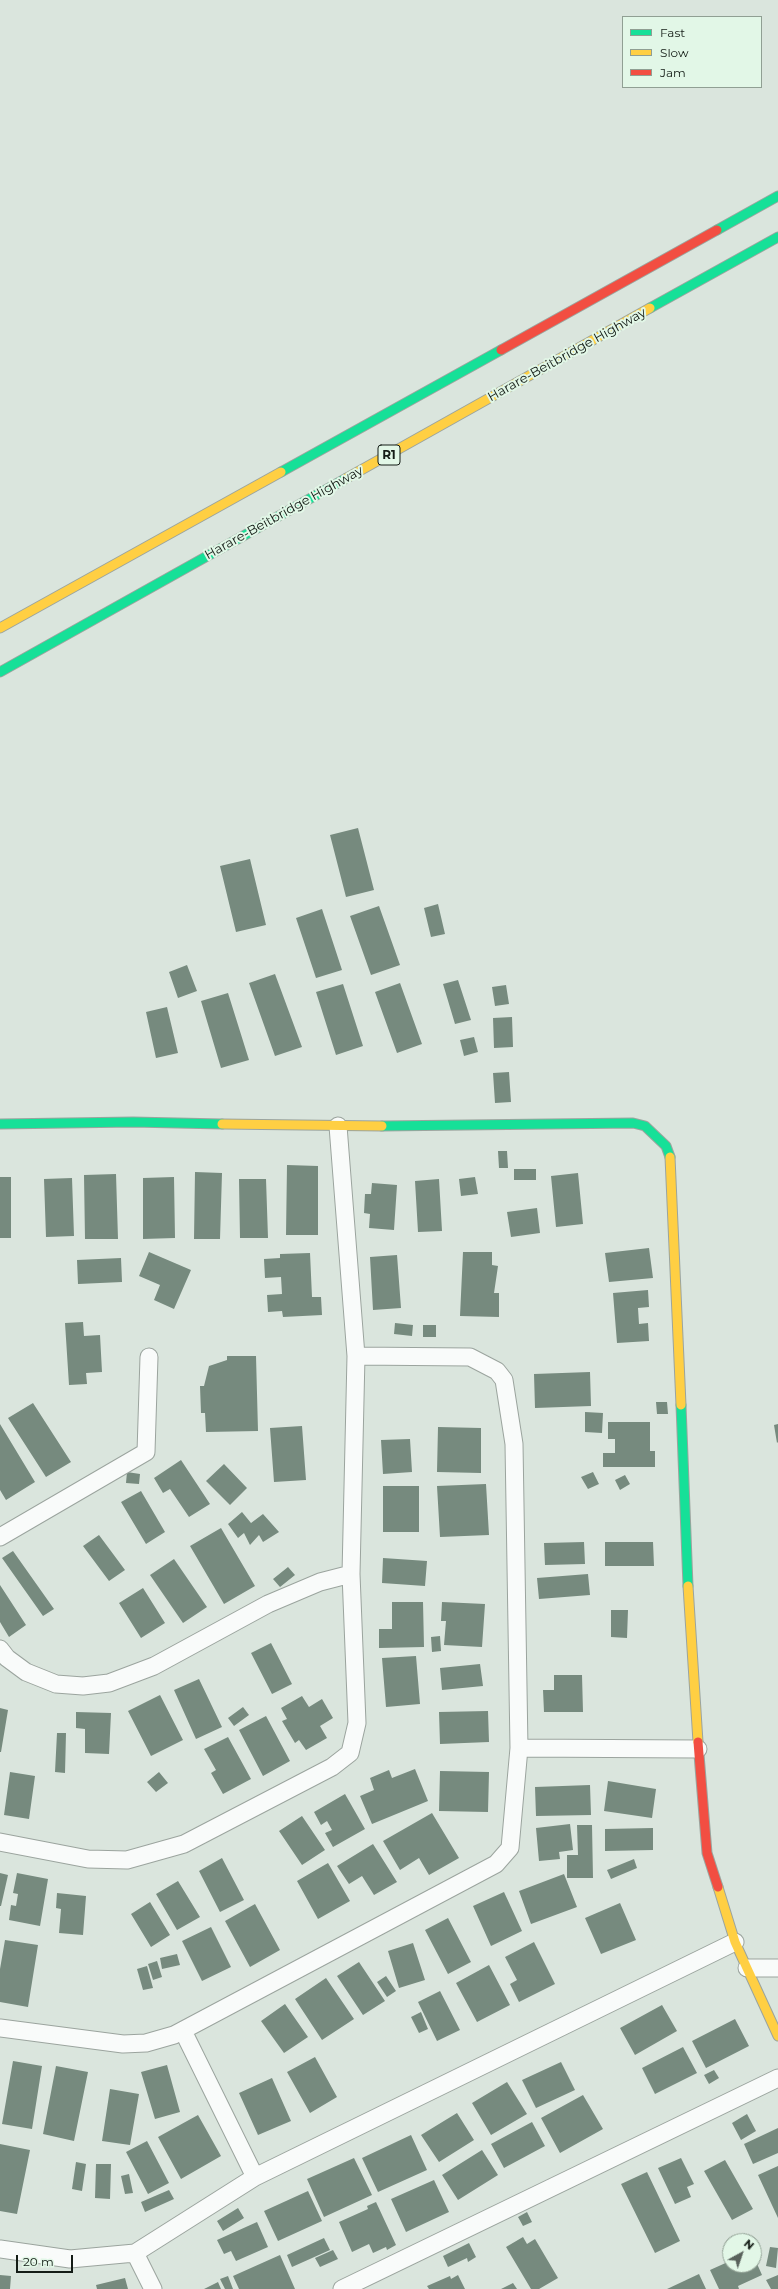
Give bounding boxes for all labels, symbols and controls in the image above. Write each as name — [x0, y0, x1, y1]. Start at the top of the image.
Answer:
legend — [622, 16, 762, 88]
text: Fast — [660, 25, 685, 40]
text: Slow — [660, 45, 689, 60]
text: Jam — [660, 65, 686, 80]
street label: Harare-Beitbridge Highway — [485, 305, 649, 405]
road number: R1 — [378, 445, 400, 465]
street label: Harare-Beitbridge Highway — [202, 463, 366, 563]
north arrow — [722, 2233, 762, 2273]
text: N — [741, 2236, 757, 2253]
scale bar — [18, 2247, 75, 2273]
text: 20 m — [23, 2254, 54, 2269]

